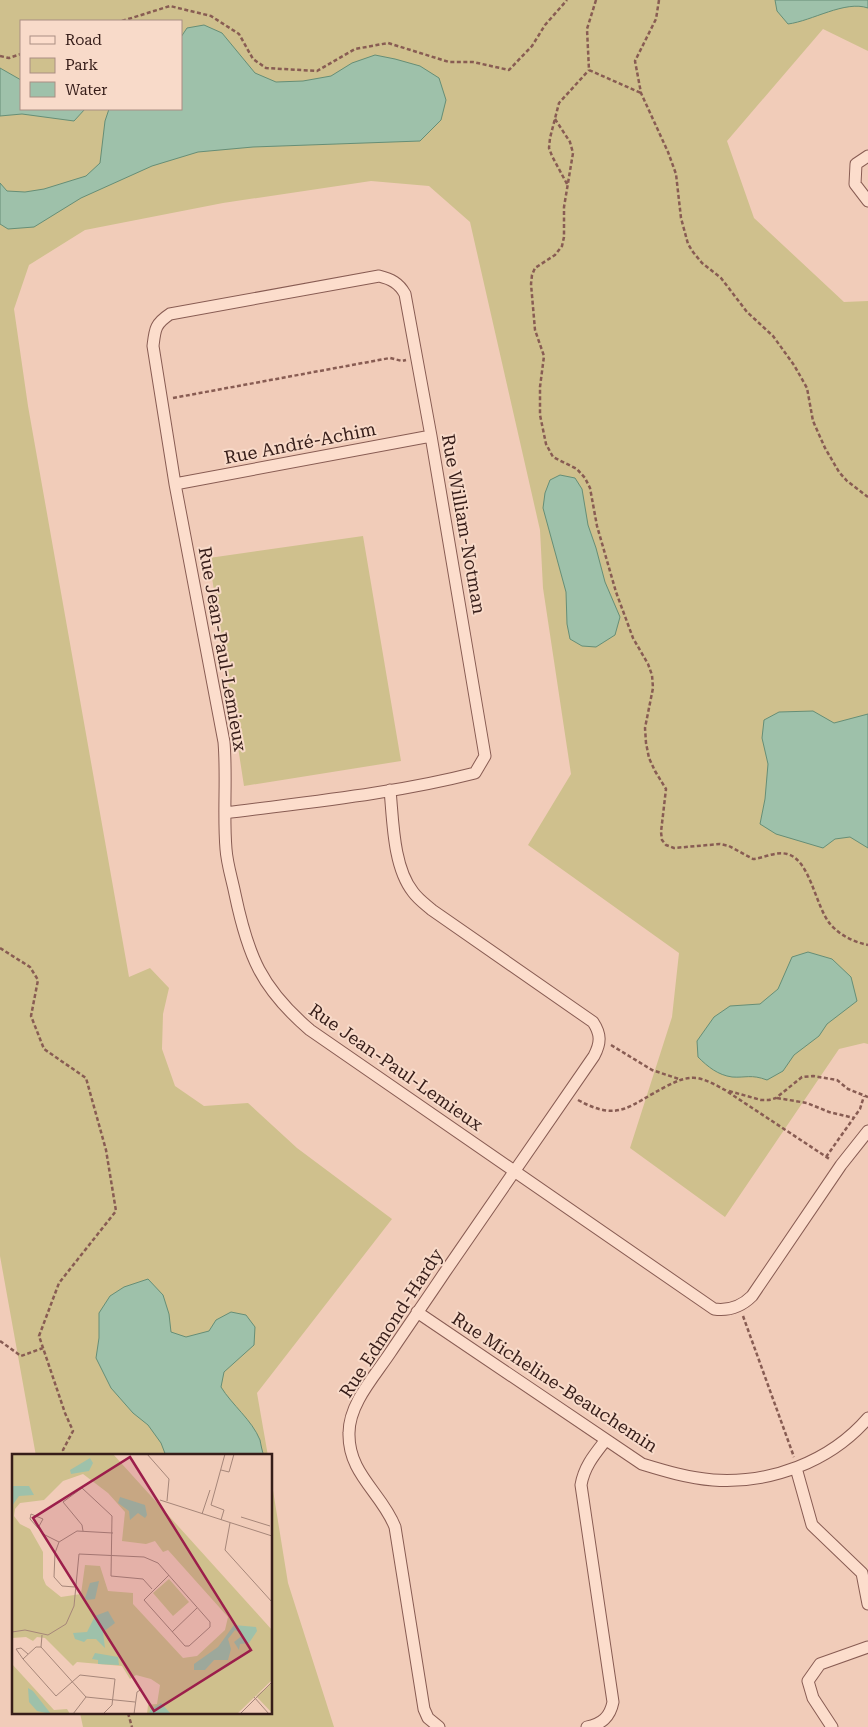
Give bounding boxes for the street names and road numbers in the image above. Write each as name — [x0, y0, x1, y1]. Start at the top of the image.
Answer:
street label: Rue André-Achim — [222, 418, 378, 468]
street label: Rue William-Notman — [438, 432, 490, 616]
street label: Rue Jean-Paul-Lemieux — [195, 545, 251, 753]
street label: Rue Jean-Paul-Lemieux — [305, 999, 487, 1135]
street label: Rue Edmond-Hardy — [335, 1244, 447, 1401]
street label: Rue Micheline-Beauchemin — [448, 1308, 662, 1457]

